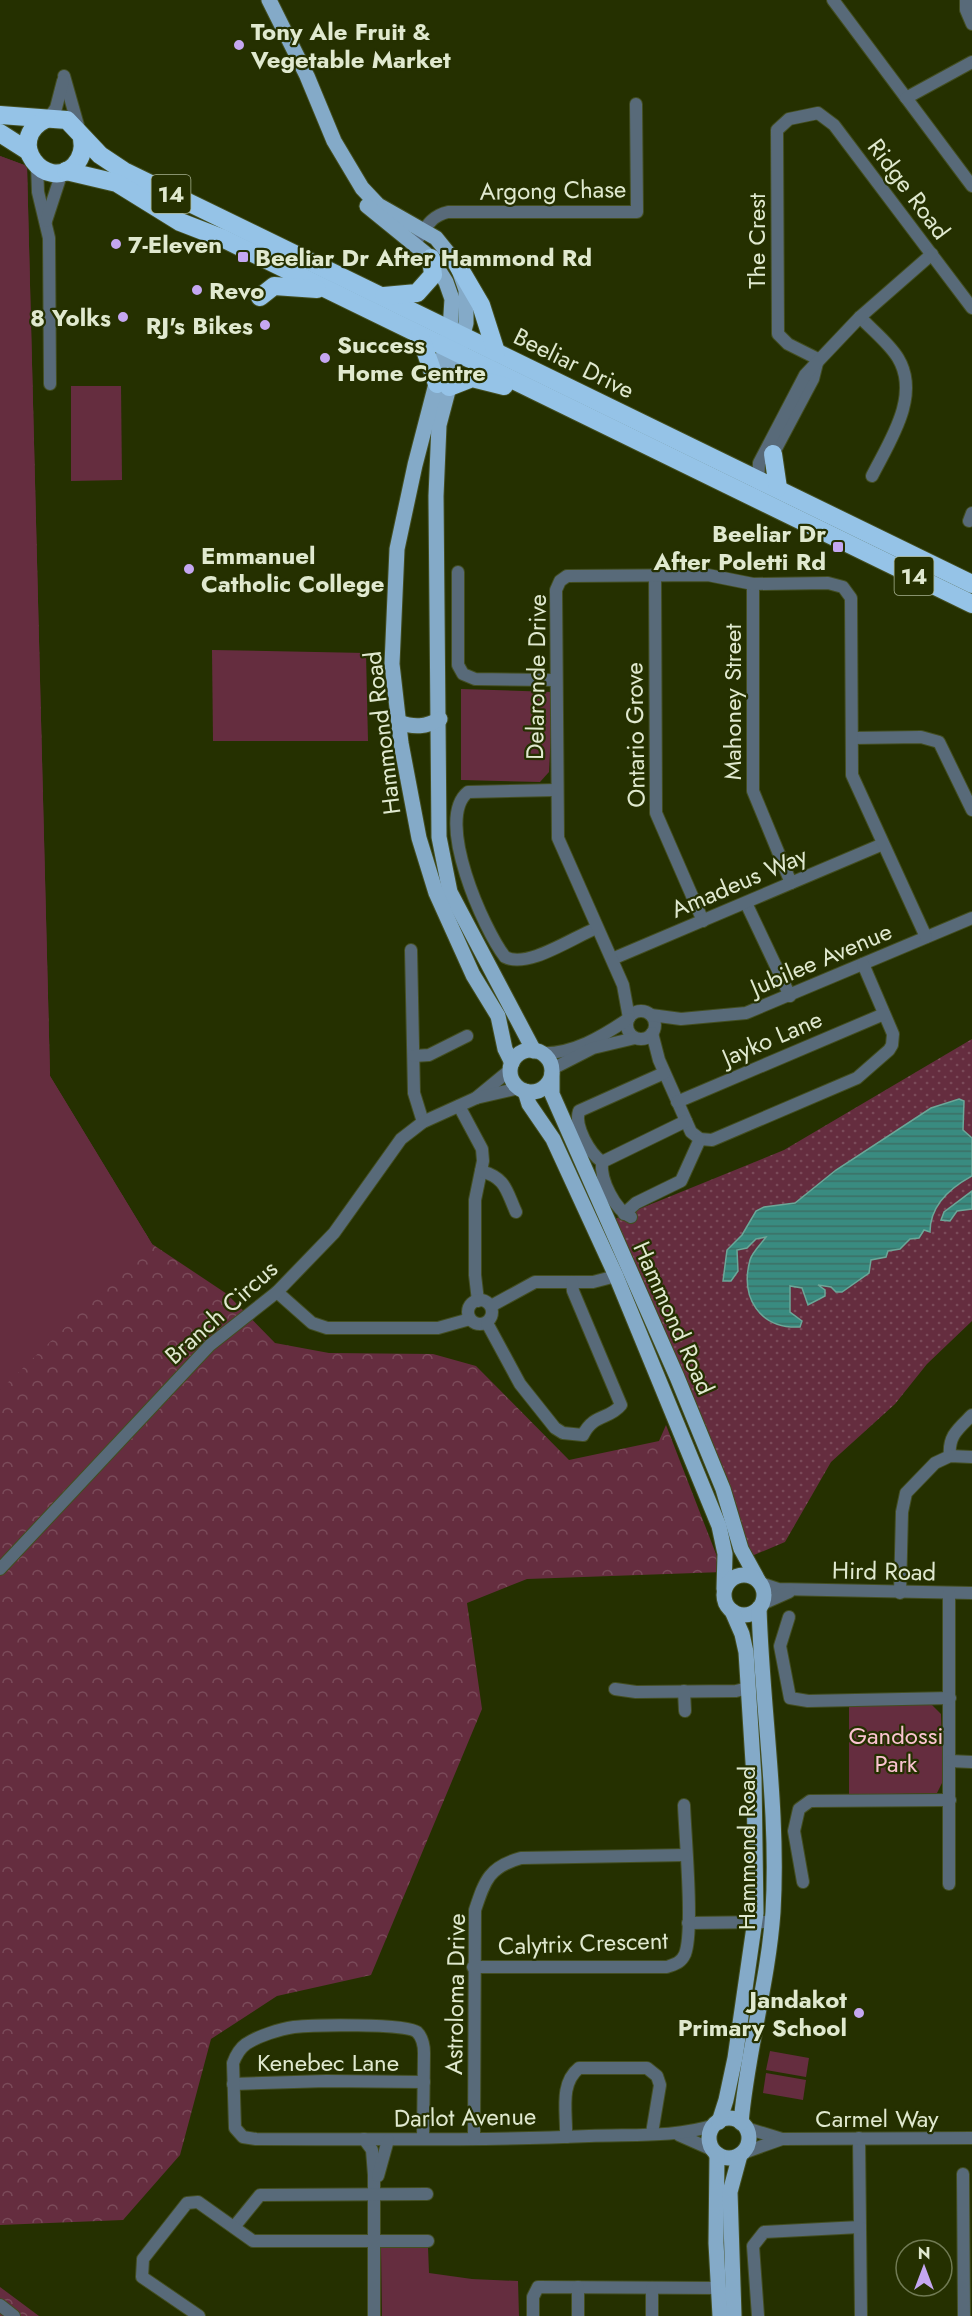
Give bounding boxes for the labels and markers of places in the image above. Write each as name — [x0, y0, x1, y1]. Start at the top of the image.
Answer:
place label: Tony Ale Fruit & Vegetable Market — [250, 14, 451, 77]
marker: Tony Ale Fruit & Vegetable Market — [232, 38, 246, 52]
place label: 7-Eleven — [128, 227, 222, 262]
marker: 7-Eleven — [109, 237, 123, 251]
place label: Beeliar Dr After Hammond Rd — [255, 240, 592, 275]
marker: Beeliar Dr After Hammond Rd — [236, 250, 250, 264]
place label: Revo — [209, 273, 264, 308]
marker: Revo — [190, 283, 204, 297]
place label: 8 Yolks — [30, 300, 111, 335]
place label: RJ's Bikes — [146, 308, 253, 343]
marker: 8 Yolks — [116, 310, 130, 324]
marker: RJ's Bikes — [258, 318, 272, 332]
place label: Success Home Centre — [337, 327, 486, 390]
marker: Success Home Centre — [318, 351, 332, 365]
place label: Beeliar Dr After Poletti Rd — [653, 516, 826, 579]
place label: Emmanuel Catholic College — [201, 538, 384, 601]
marker: Beeliar Dr After Poletti Rd — [831, 540, 845, 554]
marker: Emmanuel Catholic College — [182, 562, 196, 576]
place label: Jandakot Primary School — [678, 1982, 847, 2045]
marker: Jandakot Primary School — [852, 2006, 866, 2020]

